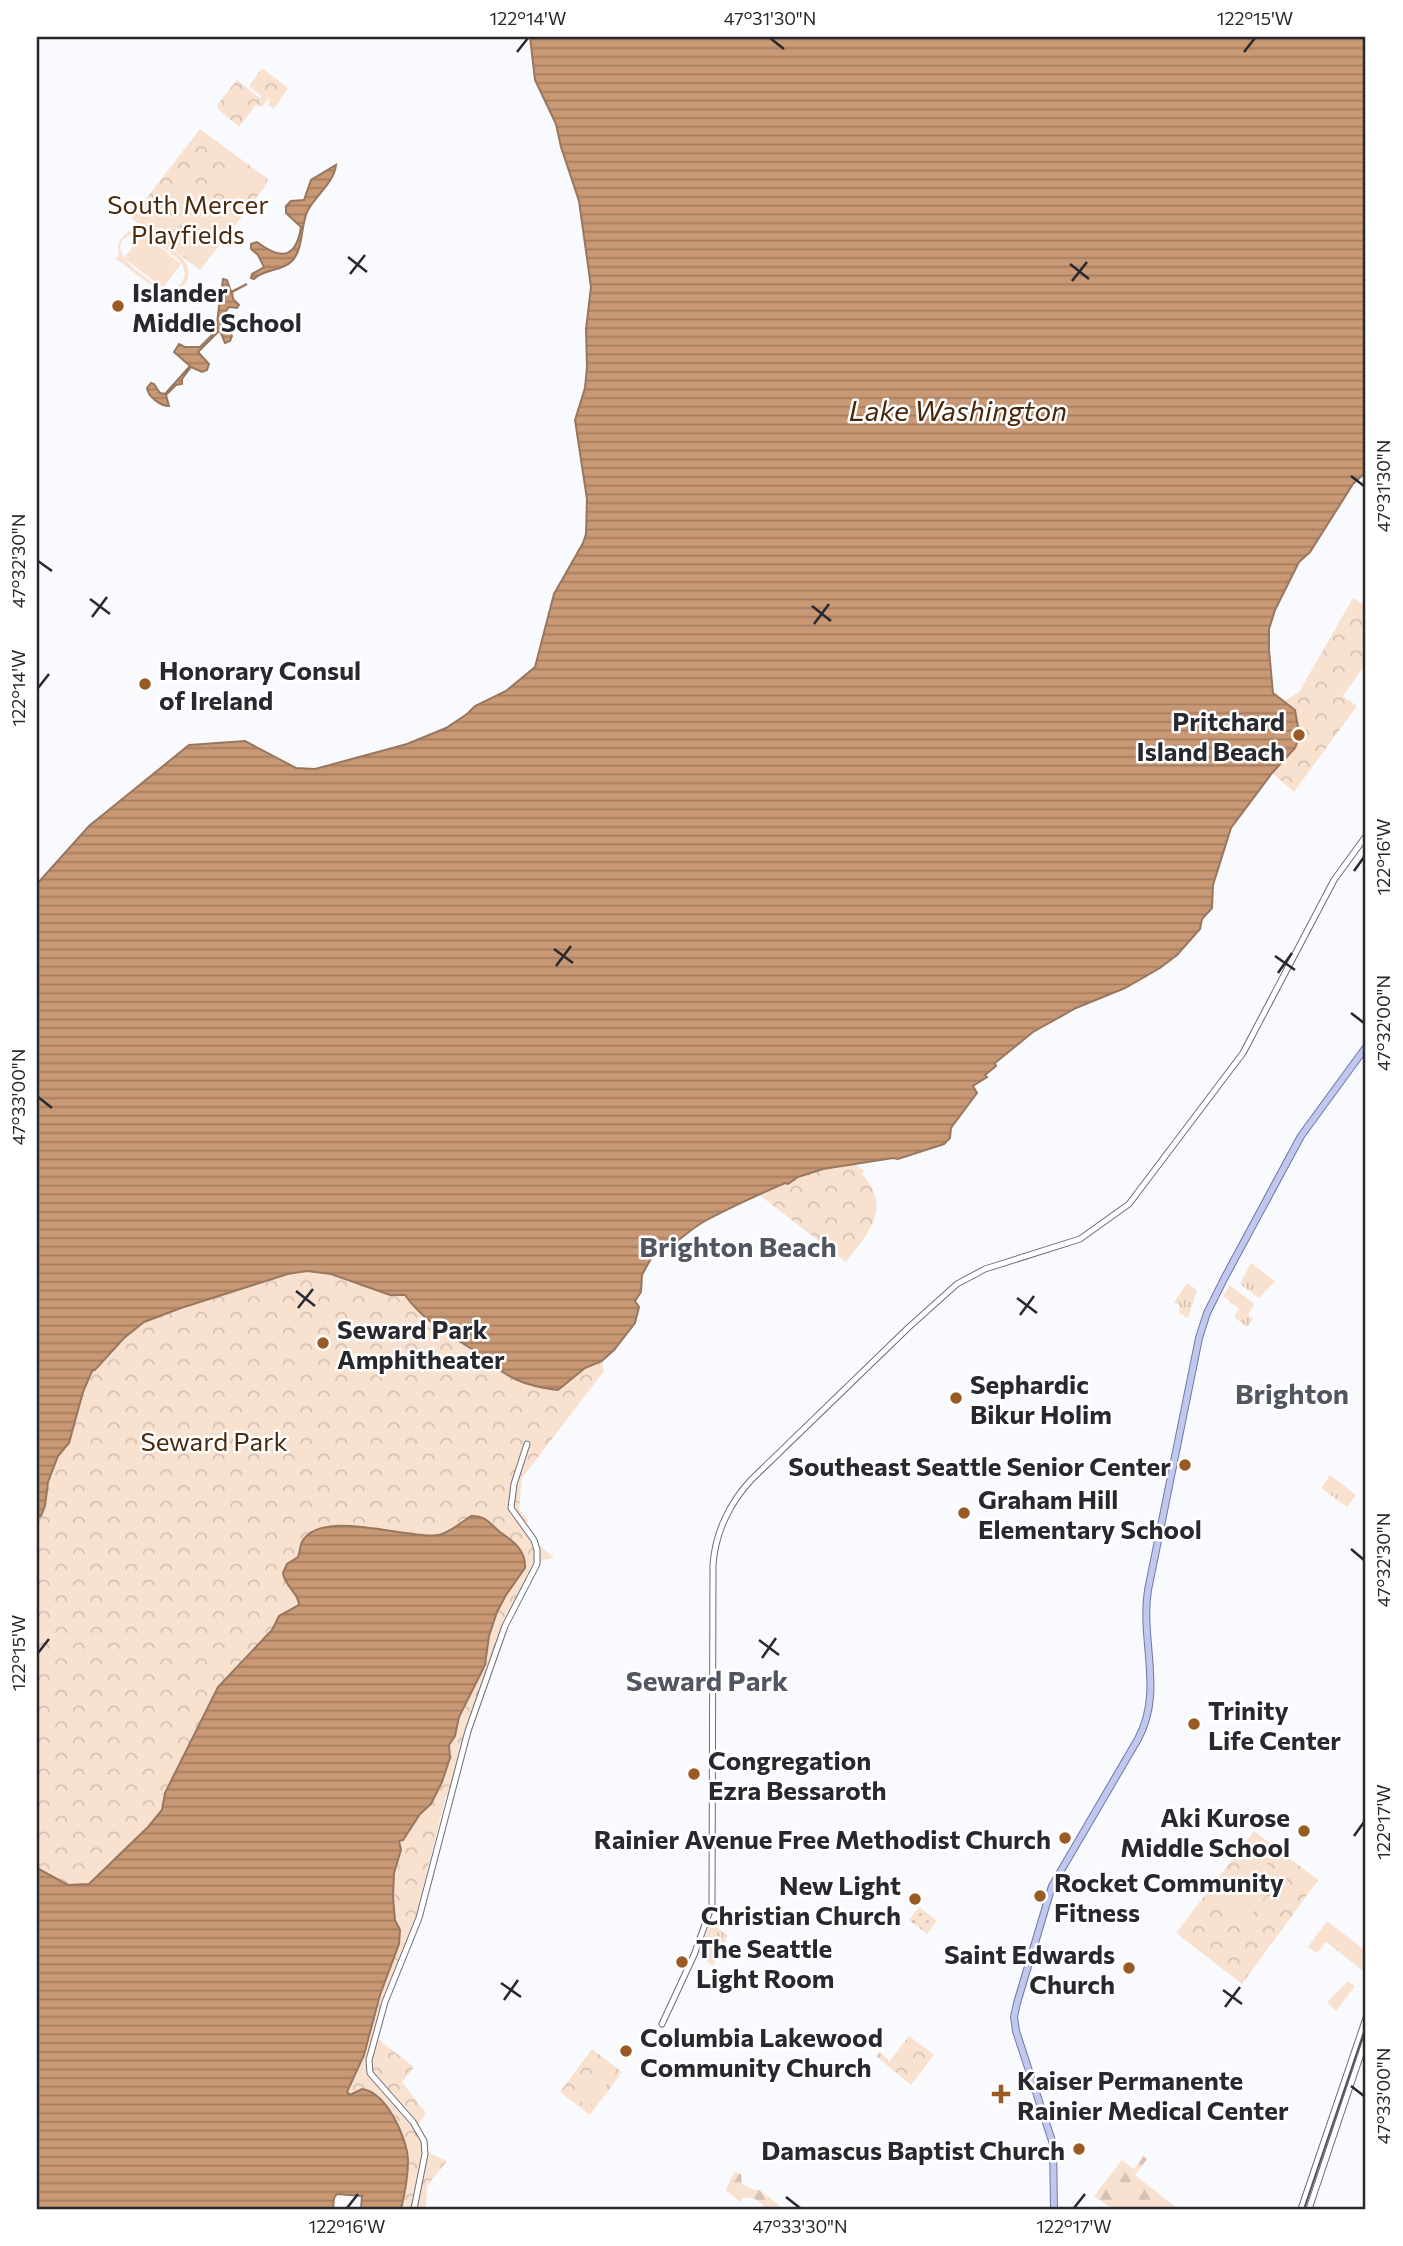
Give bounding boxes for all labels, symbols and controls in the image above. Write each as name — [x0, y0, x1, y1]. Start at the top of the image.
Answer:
text: 122°14'W — [490, 7, 566, 29]
text: 47°31'30"N — [724, 7, 816, 29]
text: 122°15'W — [1217, 7, 1293, 29]
park label: South Mercer Playfields — [107, 188, 269, 249]
place label: Islander Middle School — [132, 276, 302, 337]
marker: Islander Middle School — [110, 298, 126, 314]
water label: Lake Washington — [849, 393, 1067, 427]
text: 47°31'30"N — [1372, 440, 1394, 532]
text: 47°32'30"N — [7, 514, 29, 608]
text: 122°14'W — [7, 650, 29, 726]
place label: Honorary Consul of Ireland — [159, 654, 361, 715]
marker: Honorary Consul of Ireland — [137, 676, 153, 692]
place label: Pritchard Island Beach — [1136, 705, 1285, 766]
marker: Pritchard Island Beach — [1291, 727, 1307, 743]
text: 122°16'W — [1372, 819, 1394, 895]
text: 47°32'00"N — [1372, 975, 1394, 1071]
text: 47°33'00"N — [7, 1049, 29, 1145]
district label: Brighton Beach — [639, 1229, 837, 1263]
place label: Seward Park Amphitheater — [337, 1313, 505, 1374]
marker: Seward Park Amphitheater — [315, 1335, 331, 1351]
place label: Sephardic Bikur Holim — [970, 1368, 1112, 1429]
district label: Brighton — [1235, 1376, 1349, 1410]
marker: Sephardic Bikur Holim — [948, 1390, 964, 1406]
park label: Seward Park — [140, 1425, 288, 1456]
place label: Southeast Seattle Senior Center — [788, 1450, 1171, 1481]
marker: Southeast Seattle Senior Center — [1177, 1457, 1193, 1473]
place label: Graham Hill Elementary School — [978, 1483, 1202, 1544]
marker: Graham Hill Elementary School — [956, 1505, 972, 1521]
text: 47°32'30"N — [1372, 1513, 1394, 1607]
text: 122°15'W — [7, 1615, 29, 1691]
district label: Seward Park — [626, 1663, 788, 1697]
place label: Trinity Life Center — [1208, 1694, 1341, 1755]
marker: Trinity Life Center — [1186, 1716, 1202, 1732]
place label: Congregation Ezra Bessaroth — [708, 1744, 887, 1805]
marker: Congregation Ezra Bessaroth — [686, 1766, 702, 1782]
text: 122°17'W — [1372, 1784, 1394, 1860]
place label: Aki Kurose Middle School — [1120, 1801, 1290, 1862]
place label: Rainier Avenue Free Methodist Church — [594, 1823, 1051, 1854]
marker: Aki Kurose Middle School — [1296, 1823, 1312, 1839]
marker: Rainier Avenue Free Methodist Church — [1057, 1830, 1073, 1846]
place label: Rocket Community Fitness — [1054, 1866, 1284, 1927]
place label: New Light Christian Church — [701, 1869, 901, 1930]
marker: Rocket Community Fitness — [1032, 1888, 1048, 1904]
marker: New Light Christian Church — [907, 1891, 923, 1907]
place label: The Seattle Light Room — [696, 1932, 834, 1993]
place label: Saint Edwards Church — [944, 1938, 1115, 1999]
marker: The Seattle Light Room — [674, 1954, 690, 1970]
marker: Saint Edwards Church — [1121, 1960, 1137, 1976]
place label: Columbia Lakewood Community Church — [640, 2021, 883, 2082]
marker: Columbia Lakewood Community Church — [618, 2043, 634, 2059]
text: 47°33'00"N — [1372, 2048, 1394, 2144]
place label: Kaiser Permanente Rainier Medical Center — [1017, 2064, 1289, 2125]
marker: Kaiser Permanente Rainier Medical Center — [991, 2084, 1011, 2104]
place label: Damascus Baptist Church — [761, 2134, 1065, 2165]
marker: Damascus Baptist Church — [1071, 2141, 1087, 2157]
text: 122°16'W — [309, 2215, 385, 2237]
text: 47°33'30"N — [753, 2215, 847, 2237]
text: 122°17'W — [1036, 2215, 1112, 2237]

